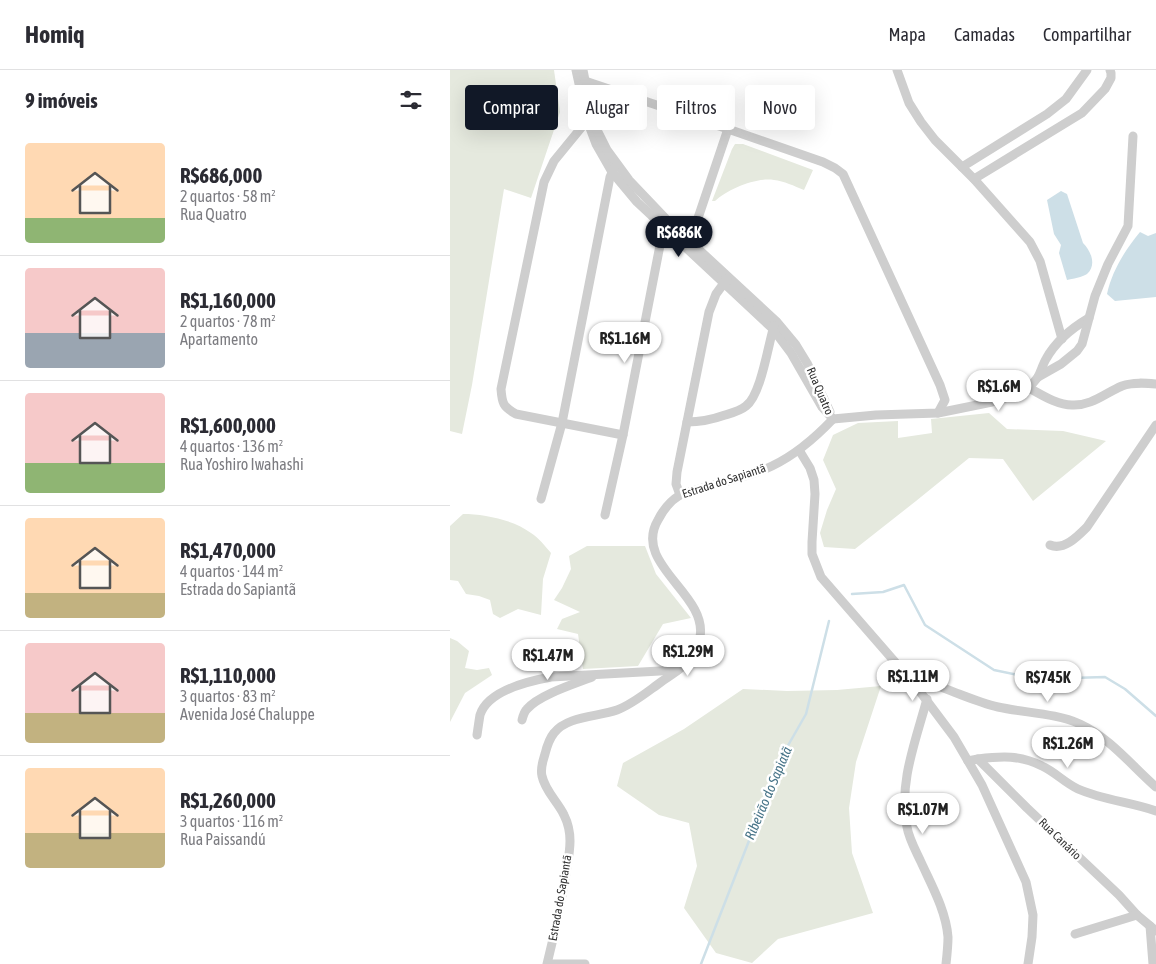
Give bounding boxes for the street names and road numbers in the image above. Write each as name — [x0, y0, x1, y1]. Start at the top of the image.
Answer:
street label: Rua Quatro — [804, 365, 836, 417]
street label: Estrada do Sapiantã — [680, 461, 768, 501]
street label: Rua Canário — [1036, 815, 1084, 863]
street label: Estrada do Sapiantã — [546, 854, 574, 942]

